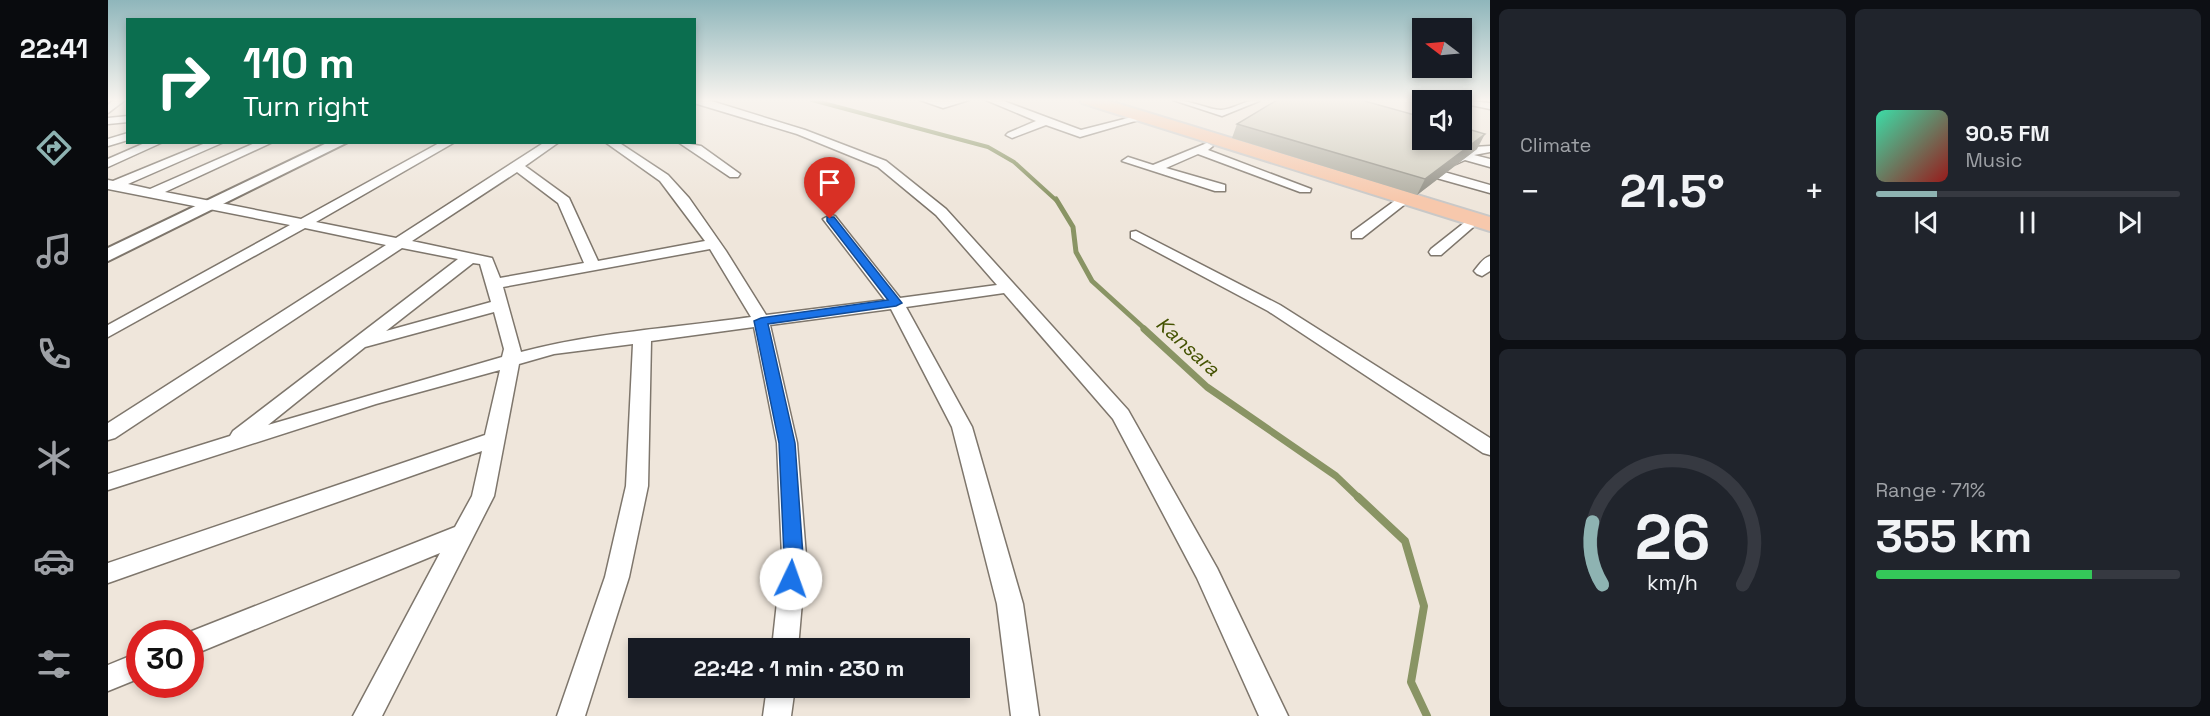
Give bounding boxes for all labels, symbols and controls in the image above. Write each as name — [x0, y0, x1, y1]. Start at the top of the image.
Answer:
north arrow — [1412, 18, 1472, 78]
map controls — [1412, 18, 1472, 150]
text: 22:41 — [20, 31, 88, 66]
text: 110 m — [243, 37, 355, 90]
icon: right — [144, 42, 222, 120]
text: Turn right — [243, 89, 370, 124]
button: sound — [1412, 90, 1472, 150]
text: 90.5 FM — [1966, 119, 2050, 147]
icon: directions — [33, 127, 75, 169]
text: Climate — [1520, 132, 1591, 158]
text: Music — [1966, 147, 2022, 173]
pin — [804, 157, 855, 219]
text: 21.5° — [1620, 163, 1725, 220]
icon: arrive — [813, 166, 846, 199]
text: − — [1520, 171, 1540, 213]
text: + — [1804, 171, 1825, 213]
icon: previous — [1910, 206, 1943, 239]
icon: pause — [2011, 206, 2044, 239]
icon: next — [2113, 206, 2146, 239]
icon: music — [33, 230, 75, 272]
water label: Kansara — [1151, 311, 1226, 382]
icon: phone — [33, 333, 75, 375]
icon: climate — [33, 437, 75, 479]
text: Range · 71% — [1876, 477, 1985, 503]
text: 26 — [1634, 498, 1710, 577]
text: 355 km — [1876, 508, 2032, 565]
icon: car — [33, 540, 75, 582]
position arrow — [759, 547, 823, 611]
text: km/h — [1647, 569, 1698, 596]
speed limit sign: 30 — [126, 620, 204, 698]
icon: filters — [33, 643, 75, 685]
text: 22:42 · 1 min · 230 m — [694, 654, 904, 682]

